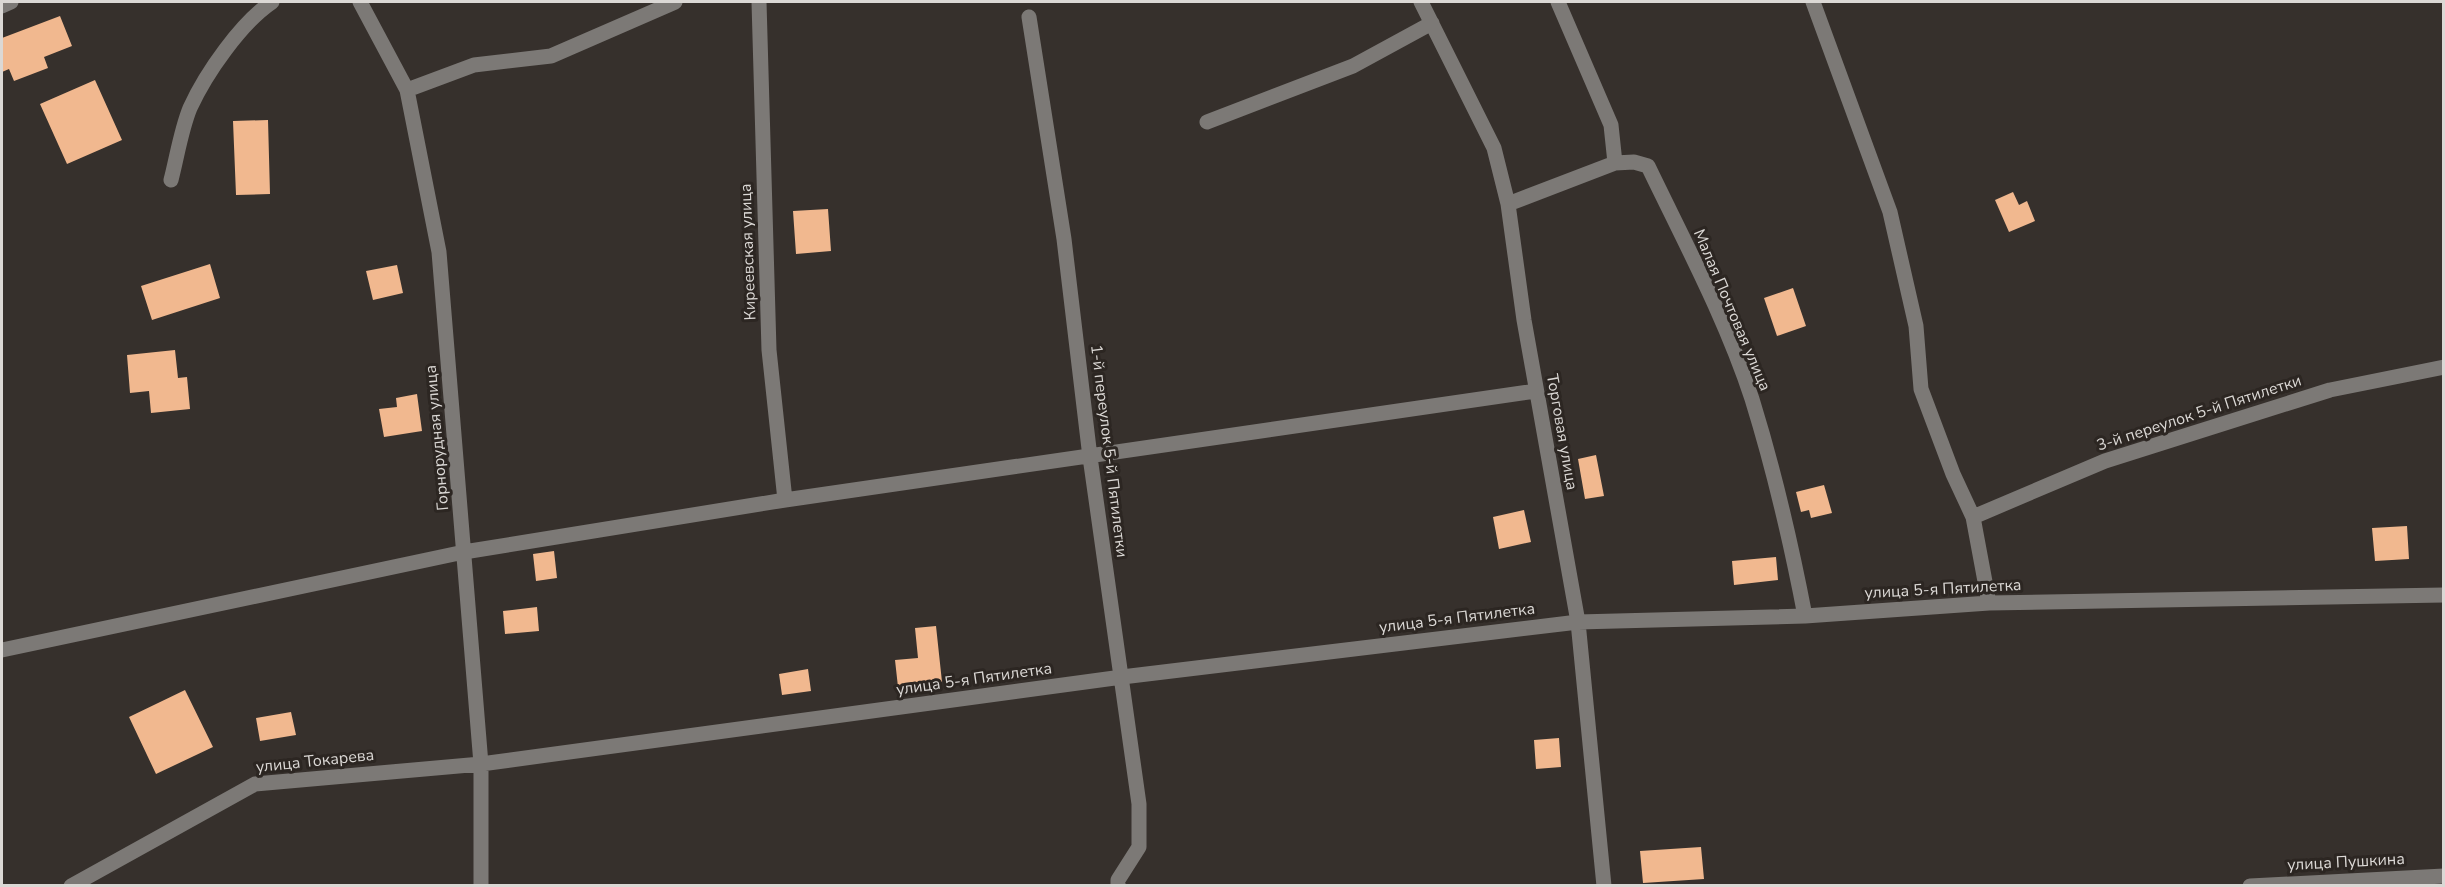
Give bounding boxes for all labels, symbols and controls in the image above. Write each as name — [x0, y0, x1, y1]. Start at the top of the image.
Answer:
street label: Киреевская улица — [735, 183, 761, 321]
street label: Малая Почтовая улица — [1688, 226, 1776, 394]
street label: 1-й переулок 5-й Пятилетки — [1085, 343, 1133, 559]
street label: Горнорудная улица — [420, 364, 454, 512]
street label: 3-й переулок 5-й Пятилетки — [2094, 369, 2304, 457]
street label: Торговая улица — [1541, 372, 1583, 492]
street label: улица 5-я Пятилетка — [1864, 574, 2022, 604]
street label: улица 5-я Пятилетка — [1378, 598, 1536, 638]
street label: улица 5-я Пятилетка — [895, 657, 1053, 701]
street label: улица Токарева — [255, 744, 375, 778]
street label: улица Пушкина — [2287, 848, 2405, 876]

